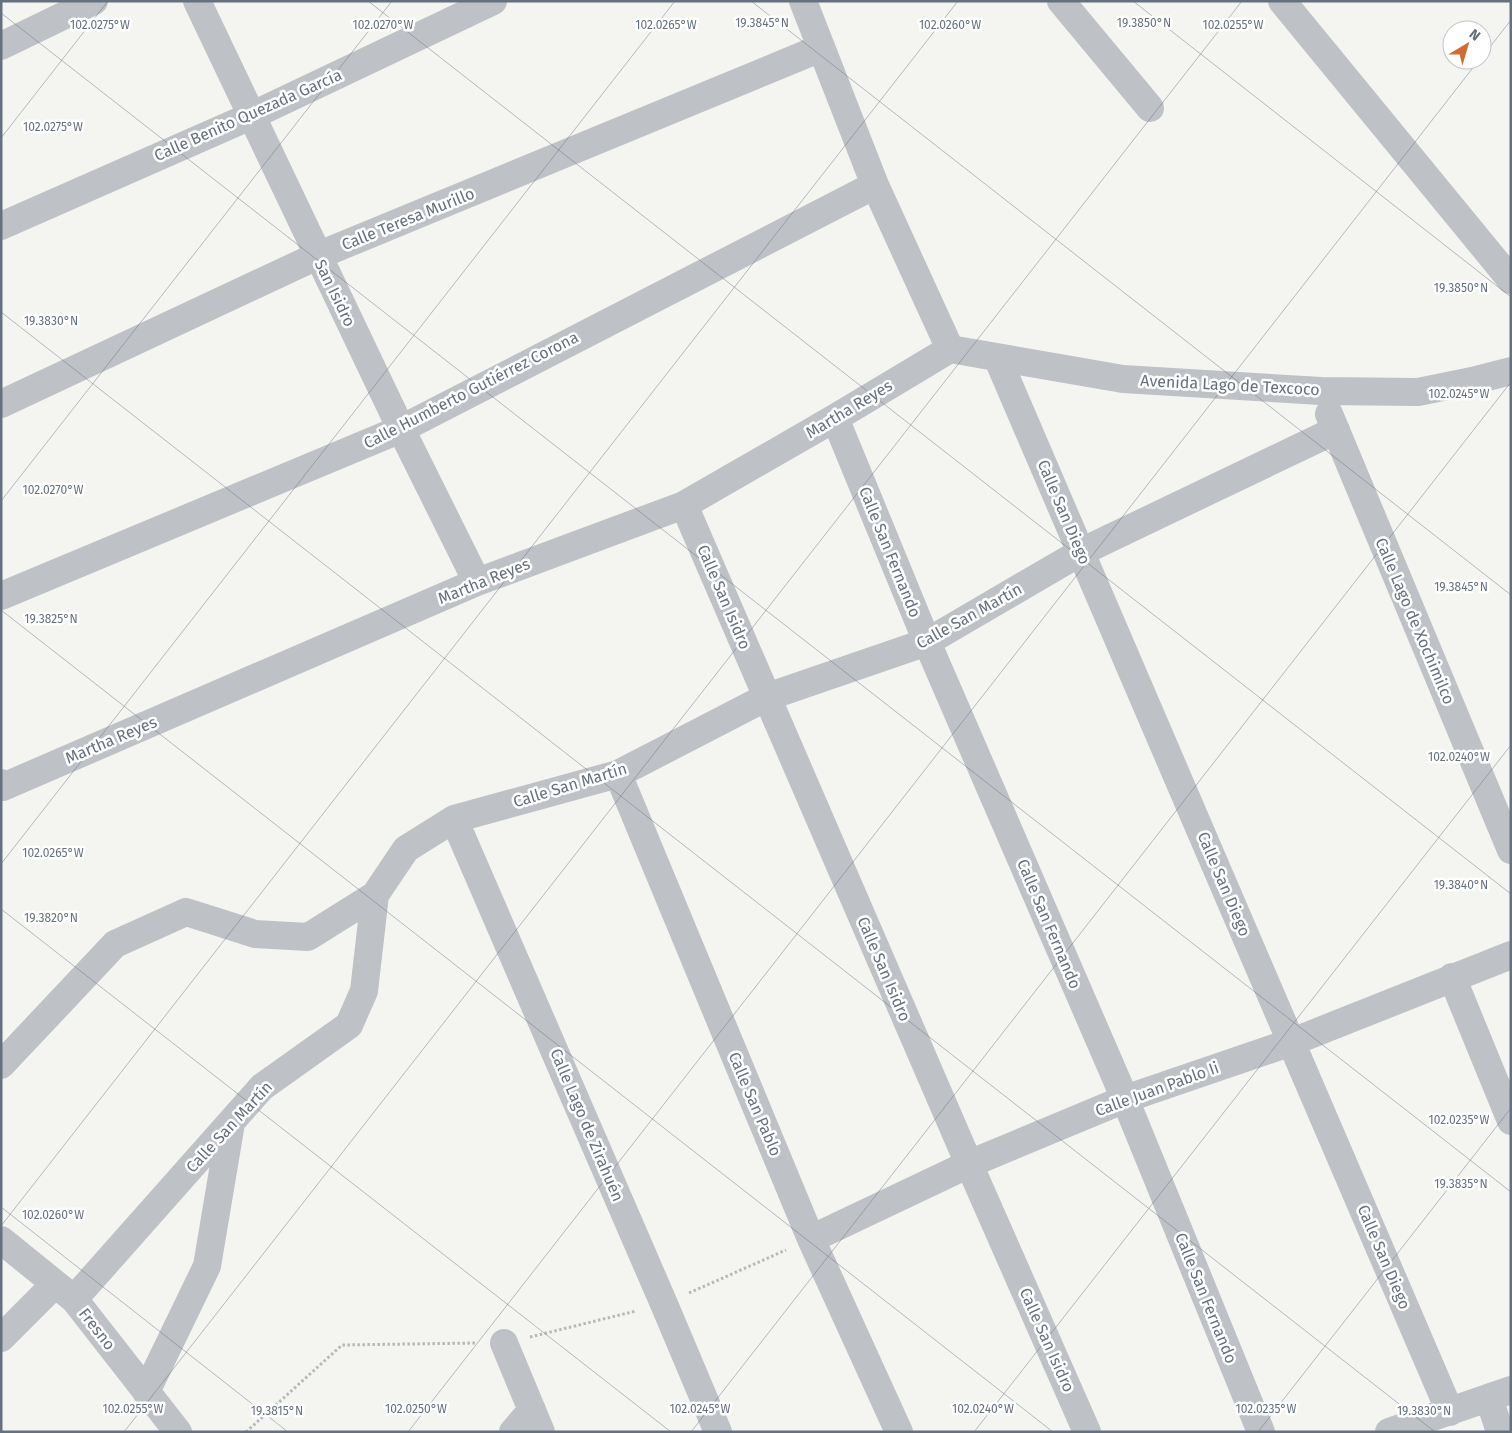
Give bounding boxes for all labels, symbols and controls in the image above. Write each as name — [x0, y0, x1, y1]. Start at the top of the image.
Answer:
text: 19.3845°N — [735, 16, 789, 30]
text: 19.3850°N — [1117, 16, 1171, 30]
text: 102.0275°W — [70, 18, 130, 32]
text: 102.0270°W — [353, 18, 414, 32]
text: 102.0265°W — [635, 18, 697, 32]
text: 102.0260°W — [919, 18, 981, 32]
text: 102.0255°W — [1203, 18, 1264, 32]
north arrow — [1442, 20, 1492, 70]
text: N — [1466, 26, 1484, 45]
street label: Calle Benito Quezada García — [151, 65, 345, 165]
text: 102.0275°W — [23, 120, 83, 134]
street label: Calle Teresa Murillo — [339, 184, 477, 254]
street label: San Isidro — [311, 256, 359, 330]
text: 19.3850°N — [1434, 281, 1488, 295]
text: 19.3830°N — [24, 314, 78, 328]
street label: Calle Humberto Gutiérrez Corona — [361, 327, 581, 453]
street label: Avenida Lago de Texcoco — [1140, 371, 1320, 399]
street label: Martha Reyes — [802, 376, 896, 442]
text: 102.0245°W — [1429, 387, 1490, 401]
street label: Calle San Diego — [1033, 457, 1095, 567]
text: 102.0270°W — [23, 483, 84, 497]
street label: Calle San Fernando — [855, 484, 925, 620]
street label: Calle Lago de Xochimilco — [1371, 535, 1459, 707]
street label: Calle San Isidro — [693, 542, 755, 652]
street label: Martha Reyes — [435, 554, 533, 608]
street label: Calle San Martín — [913, 579, 1025, 653]
text: 19.3845°N — [1434, 580, 1488, 594]
text: 19.3825°N — [24, 612, 78, 626]
street label: Martha Reyes — [62, 712, 160, 768]
text: 102.0240°W — [1428, 750, 1490, 764]
street label: Calle San Martín — [511, 759, 629, 811]
street label: Calle San Diego — [1193, 829, 1255, 939]
text: 102.0265°W — [22, 846, 84, 860]
street label: Calle San Fernando — [1013, 856, 1085, 992]
text: 19.3840°N — [1434, 878, 1488, 892]
text: 19.3820°N — [24, 911, 78, 925]
street label: Calle San Isidro — [853, 914, 915, 1024]
street label: Calle Lago de Zirahuén — [546, 1046, 628, 1204]
street label: Calle San Pablo — [725, 1049, 785, 1159]
street label: Calle Juan Pablo Ii — [1093, 1058, 1221, 1120]
street label: Calle San Martín — [182, 1078, 276, 1176]
text: 102.0235°W — [1429, 1113, 1490, 1127]
text: 19.3835°N — [1434, 1177, 1488, 1191]
street label: Calle San Diego — [1353, 1202, 1415, 1312]
text: 102.0260°W — [22, 1208, 84, 1222]
street label: Calle San Fernando — [1171, 1230, 1241, 1366]
street label: Calle San Isidro — [1016, 1285, 1078, 1395]
street label: Fresno — [75, 1304, 119, 1354]
text: 102.0255°W — [103, 1402, 164, 1416]
text: 102.0250°W — [385, 1402, 447, 1416]
text: 102.0245°W — [670, 1402, 731, 1416]
text: 102.0240°W — [952, 1402, 1014, 1416]
text: 102.0235°W — [1236, 1402, 1297, 1416]
text: 19.3815°N — [251, 1404, 303, 1418]
text: 19.3830°N — [1397, 1404, 1451, 1418]

